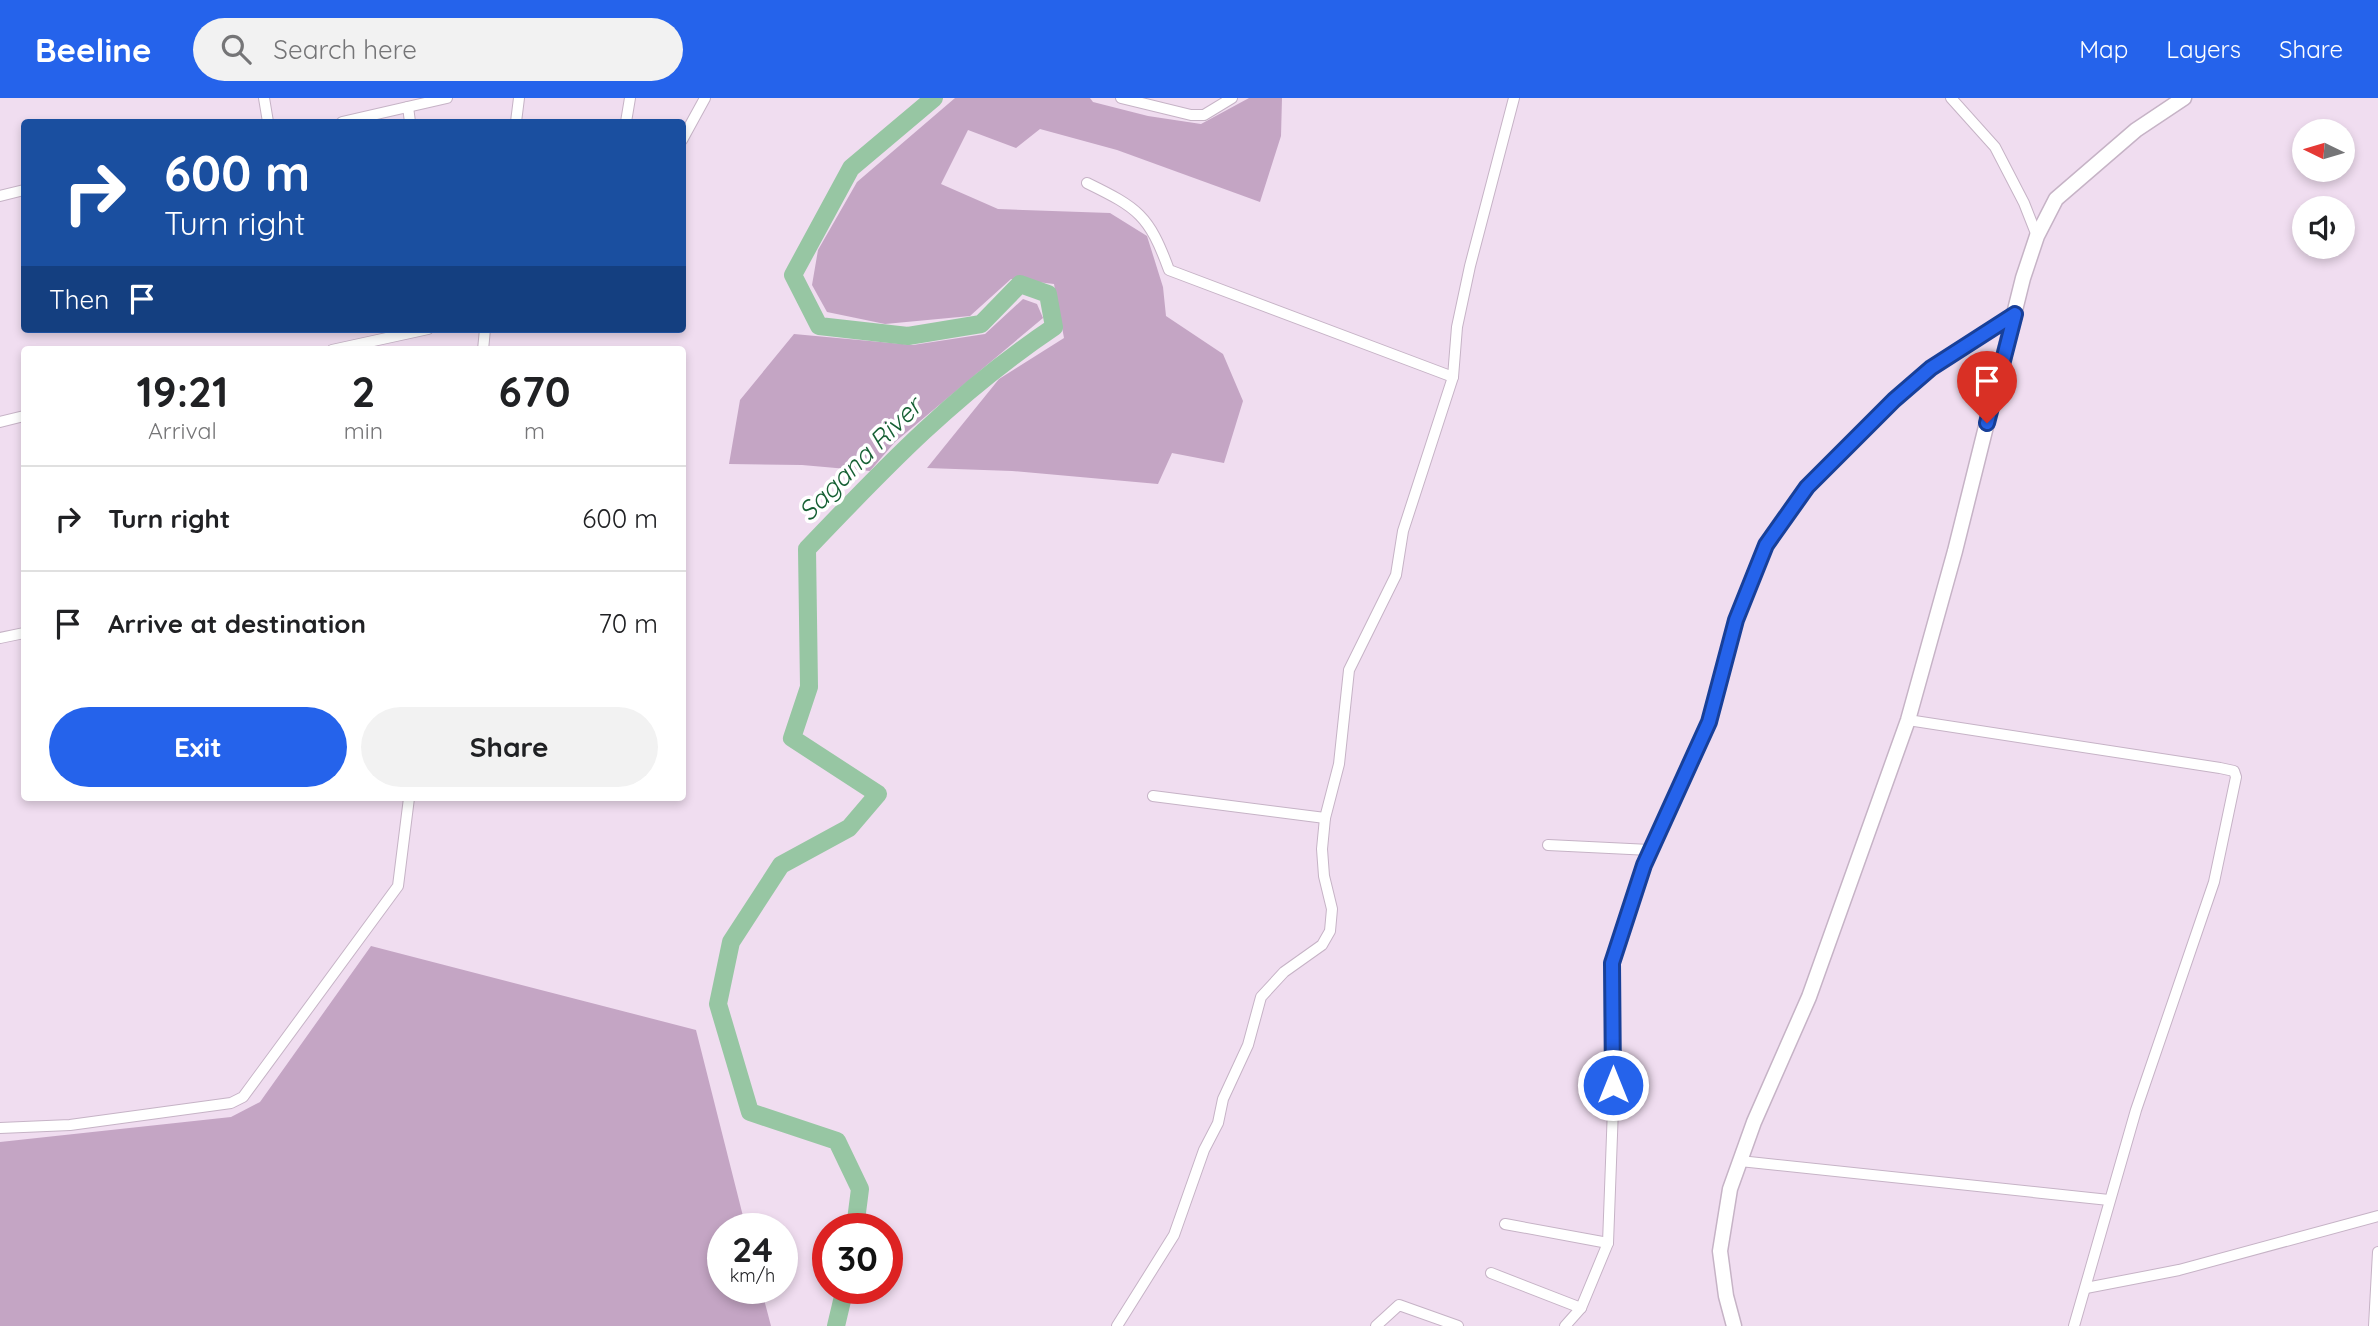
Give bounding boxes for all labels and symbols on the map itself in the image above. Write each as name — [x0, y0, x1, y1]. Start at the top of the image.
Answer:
north arrow — [2292, 119, 2356, 182]
pin — [1957, 351, 2017, 423]
water label: Sagana River — [791, 388, 930, 527]
position arrow — [1576, 1048, 1650, 1122]
speed limit sign: 30 — [812, 1213, 903, 1304]

